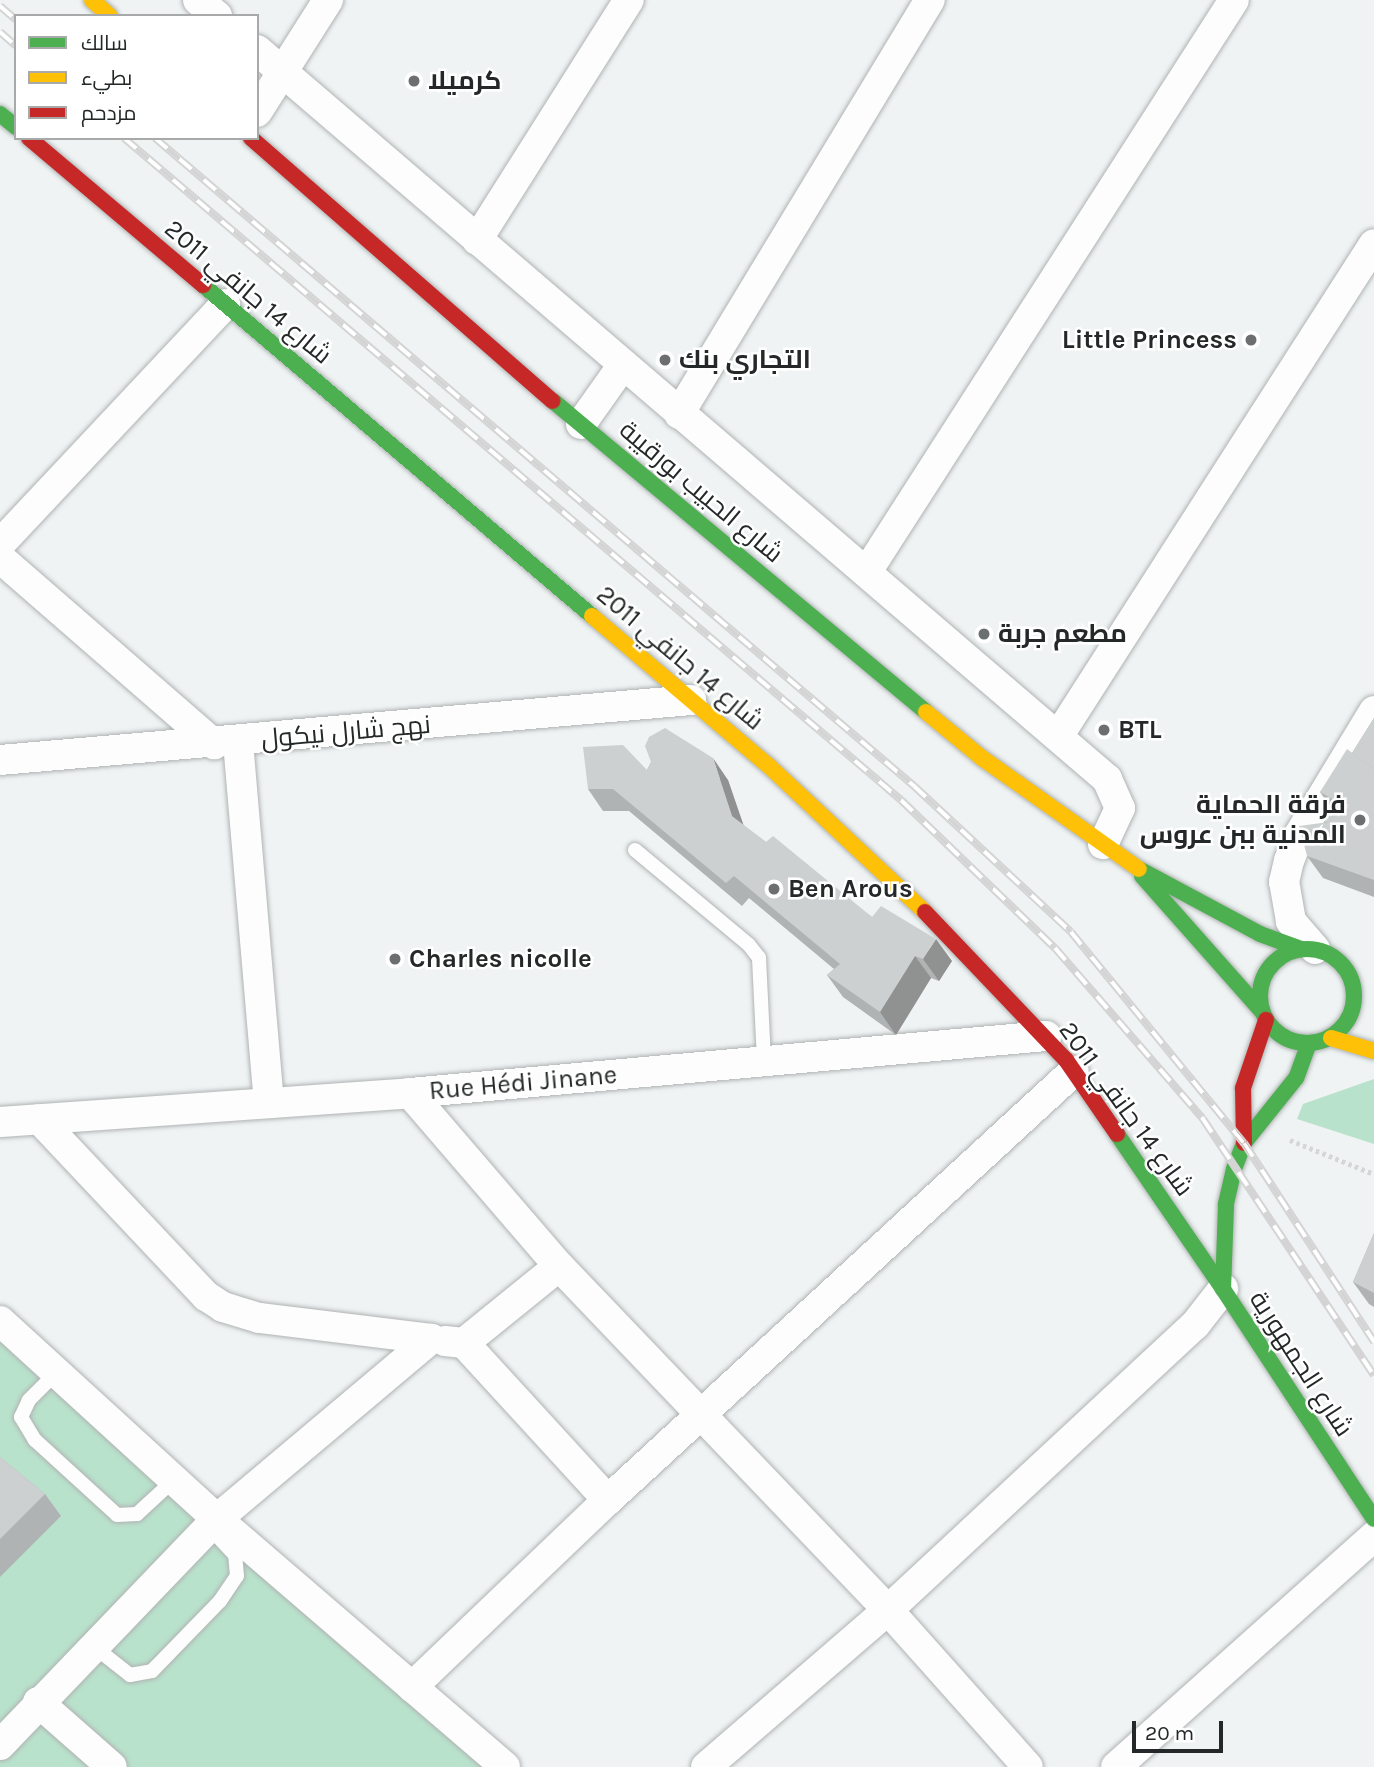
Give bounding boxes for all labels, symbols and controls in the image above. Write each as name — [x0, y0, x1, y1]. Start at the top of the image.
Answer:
legend — [14, 14, 259, 140]
text: سالك — [81, 31, 128, 55]
place label: كرميلا — [428, 65, 501, 97]
text: بطيء — [81, 66, 132, 90]
marker: كرميلا — [406, 73, 422, 89]
text: مزدحم — [81, 101, 136, 125]
street label: شارع 14 جانفي 2011 — [158, 213, 338, 371]
place label: Little Princess — [1062, 324, 1237, 356]
marker: Little Princess — [1243, 332, 1259, 348]
place label: التجاري بنك — [679, 344, 811, 376]
marker: التجاري بنك — [657, 352, 673, 368]
street label: شارع الحبيب بورقيبة — [613, 414, 789, 570]
street label: شارع 14 جانفي 2011 — [590, 579, 770, 737]
place label: مطعم جربة — [998, 618, 1127, 650]
marker: مطعم جربة — [976, 626, 992, 642]
street label: نهج شارل نيكول — [260, 709, 432, 755]
place label: BTL — [1118, 714, 1162, 746]
marker: BTL — [1096, 722, 1112, 738]
place label: فرقة الحماية المدنية ببن عروس — [1140, 789, 1346, 850]
marker: فرقة الحماية المدنية ببن عروس — [1352, 812, 1368, 828]
place label: Ben Arous — [788, 873, 913, 905]
marker: Ben Arous — [766, 881, 782, 897]
place label: Charles nicolle — [409, 943, 592, 975]
marker: Charles nicolle — [387, 951, 403, 967]
street label: شارع 14 جانفي 2011 — [1052, 1016, 1200, 1202]
street label: Rue Hédi Jinane — [428, 1059, 618, 1107]
street label: شارع الجمهورية — [1242, 1285, 1360, 1443]
scale bar — [1136, 1708, 1227, 1752]
text: 20 m — [1145, 1721, 1194, 1745]

